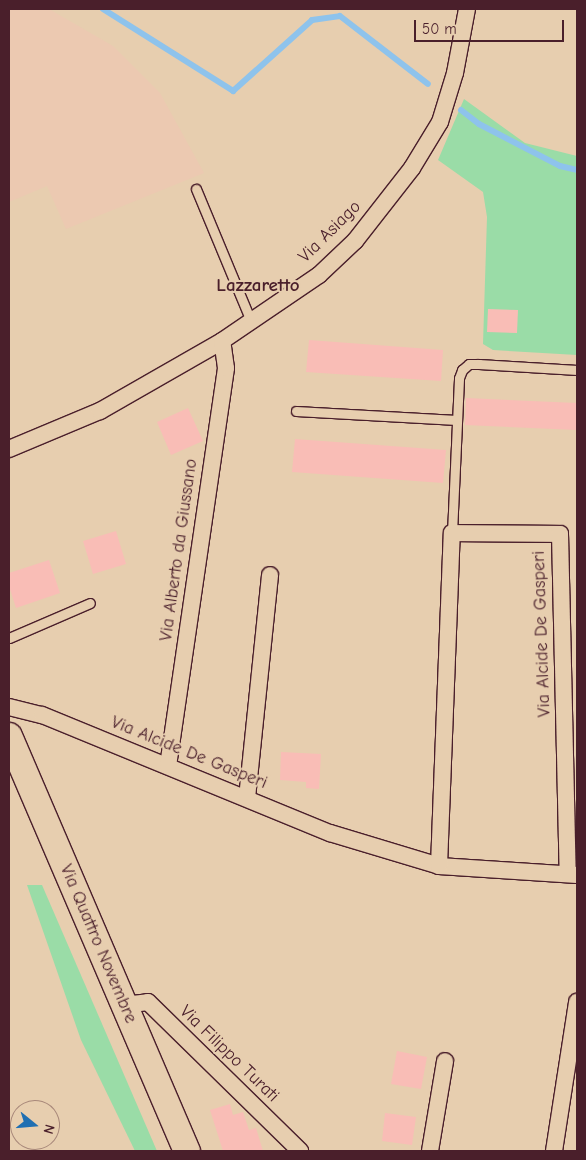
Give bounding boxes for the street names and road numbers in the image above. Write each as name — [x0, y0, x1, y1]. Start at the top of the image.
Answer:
street label: Via Asiago — [294, 196, 366, 268]
street label: Via Alberto da Giussano — [155, 457, 203, 643]
street label: Via Alcide De Gasperi — [528, 550, 556, 718]
street label: Via Alcide De Gasperi — [108, 712, 270, 794]
street label: Via Quattro Novembre — [55, 861, 141, 1027]
street label: Via Filippo Turati — [175, 1001, 283, 1107]

